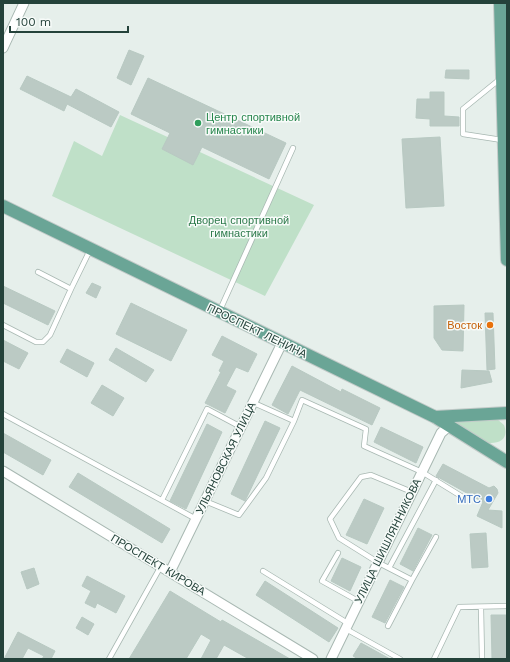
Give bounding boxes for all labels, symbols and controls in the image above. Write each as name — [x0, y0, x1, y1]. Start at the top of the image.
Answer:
scale bar — [10, 8, 128, 34]
text: 100 m — [16, 15, 51, 29]
place label: Центр спортивной гимнастики — [206, 111, 300, 137]
marker: Центр спортивной гимнастики — [193, 118, 203, 128]
park label: Дворец спортивной гимнастики — [189, 214, 289, 240]
street label: ПРОСПЕКТ ЛЕНИНА — [205, 301, 310, 361]
place label: Восток — [447, 319, 482, 332]
marker: Восток — [485, 320, 495, 330]
street label: УЛЬЯНОВСКАЯ УЛИЦА — [193, 399, 259, 516]
street label: УЛИЦА ШИШЛЯННИКОВА — [352, 476, 424, 605]
place label: МТС — [457, 493, 481, 506]
marker: МТС — [484, 494, 494, 504]
street label: ПРОСПЕКТ КИРОВА — [108, 532, 208, 599]

